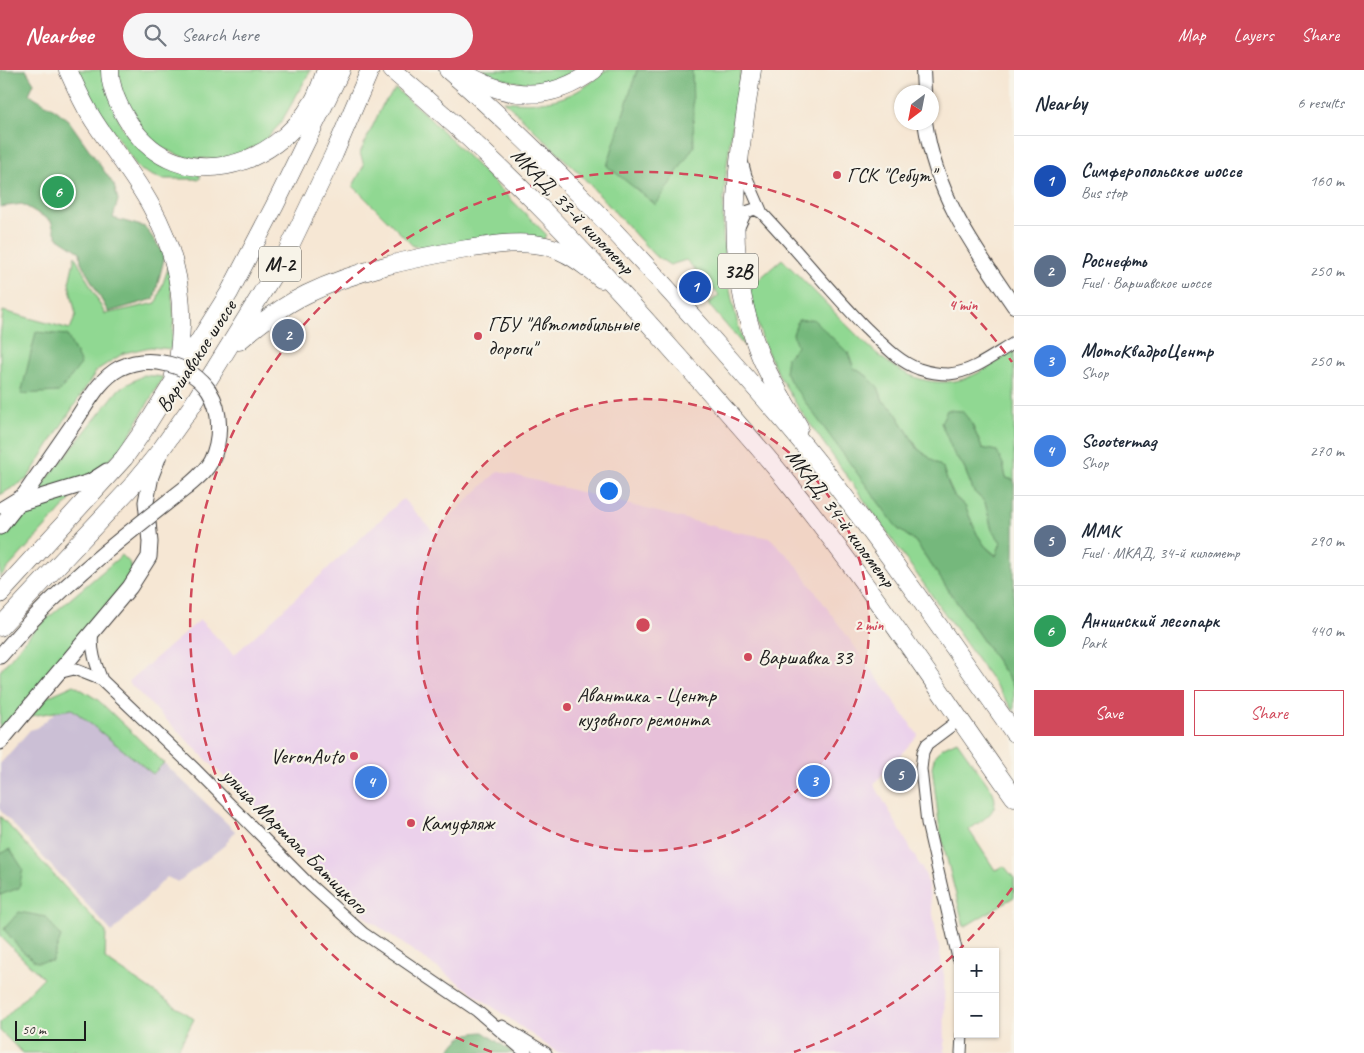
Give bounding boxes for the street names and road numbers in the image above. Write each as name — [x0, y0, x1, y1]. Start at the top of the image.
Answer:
street label: МКАД, 33-й километр — [506, 142, 641, 281]
road number: М-2 — [259, 246, 301, 282]
road number: 32B — [718, 254, 758, 288]
street label: Варшавское шоссе — [150, 294, 243, 417]
street label: МКАД, 34-й километр — [780, 444, 902, 593]
street label: улица Маршала Батицкого — [215, 761, 375, 921]

